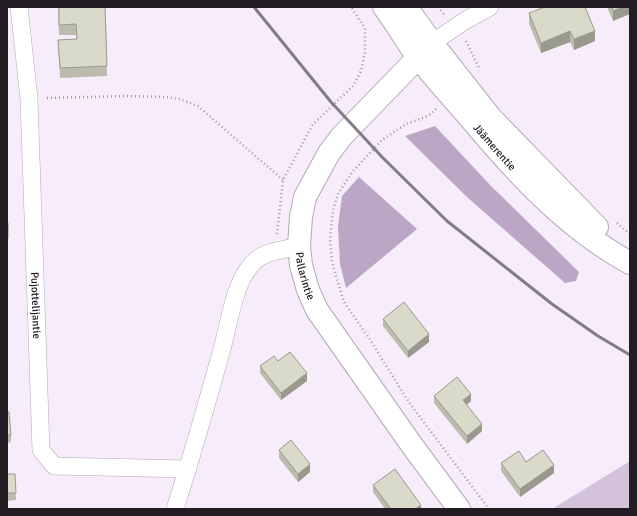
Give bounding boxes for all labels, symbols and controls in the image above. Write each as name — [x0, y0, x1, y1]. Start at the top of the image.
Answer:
street label: Jäämerentie — [471, 121, 519, 173]
street label: Pallarintie — [293, 251, 318, 302]
street label: Pujottelijantie — [28, 272, 43, 339]

